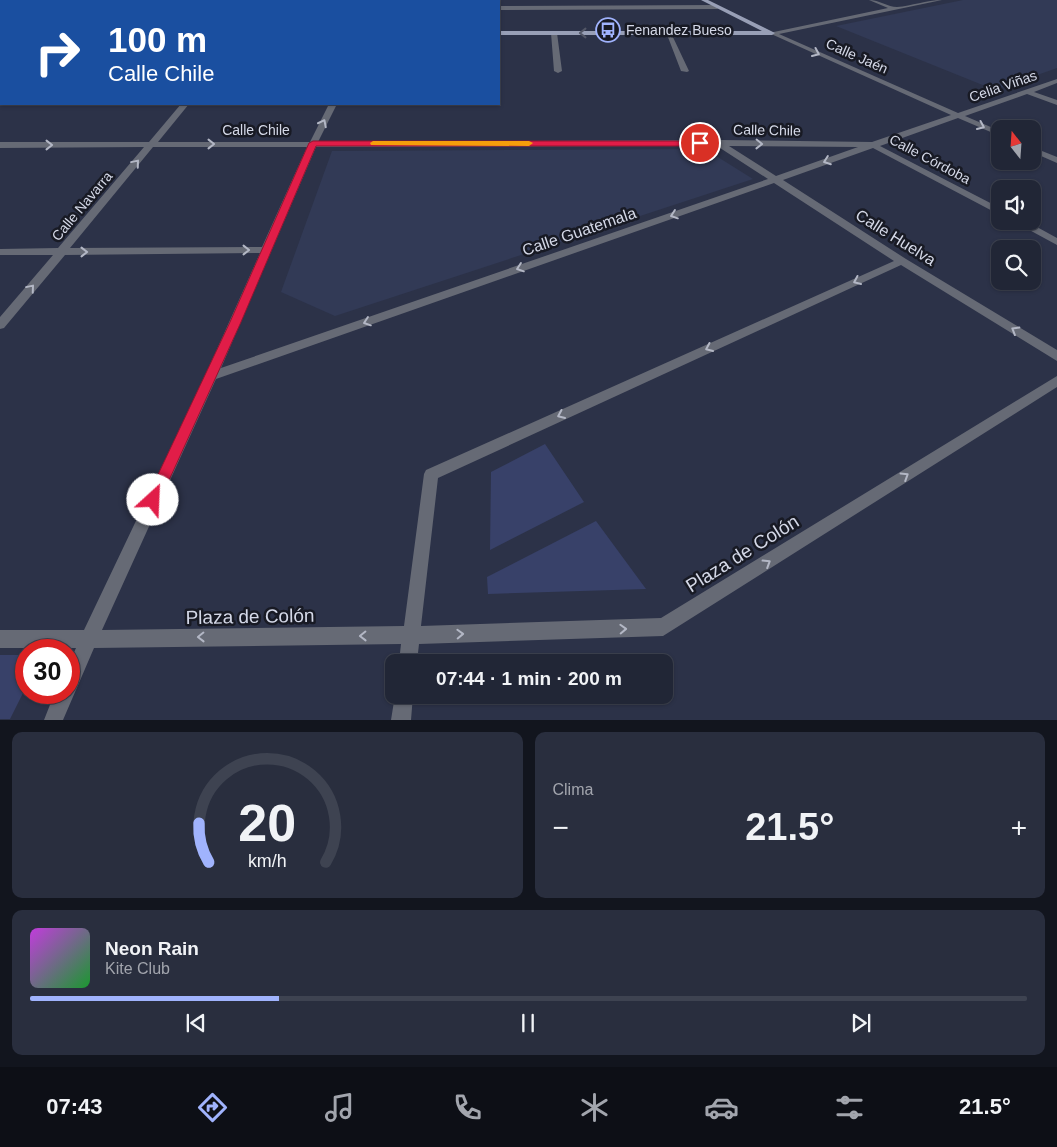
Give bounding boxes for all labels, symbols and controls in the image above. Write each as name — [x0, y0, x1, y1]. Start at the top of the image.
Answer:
bus stop icon: Fenandez Bueso — [595, 17, 621, 43]
icon: right — [25, 20, 90, 85]
text: 100 m — [108, 20, 207, 59]
place label: Fenandez Bueso — [626, 22, 732, 38]
one-way arrow — [579, 28, 586, 38]
street label: Calle Jaén — [824, 35, 890, 77]
one-way arrow — [811, 47, 820, 58]
text: Calle Chile — [108, 61, 214, 86]
street label: Celia Viñas — [967, 67, 1039, 105]
one-way arrow — [317, 119, 327, 128]
one-way arrow — [976, 120, 985, 130]
north arrow — [991, 120, 1041, 170]
map controls — [991, 120, 1041, 290]
street label: Calle Chile — [733, 121, 801, 139]
street label: Calle Chile — [222, 122, 290, 138]
pin — [679, 122, 721, 164]
icon: arrive — [686, 129, 714, 157]
street label: Calle Córdoba — [887, 131, 973, 187]
one-way arrow — [208, 139, 215, 149]
one-way arrow — [755, 139, 763, 149]
one-way arrow — [45, 140, 53, 150]
one-way arrow — [823, 155, 832, 165]
one-way arrow — [130, 160, 139, 169]
street label: Calle Navarra — [48, 168, 116, 244]
button: sound — [991, 180, 1041, 230]
street label: Calle Guatemala — [520, 204, 638, 259]
street label: Calle Huelva — [853, 206, 939, 269]
one-way arrow — [670, 209, 678, 219]
button: search — [991, 240, 1041, 290]
one-way arrow — [242, 245, 250, 256]
one-way arrow — [80, 247, 88, 257]
one-way arrow — [516, 262, 525, 272]
one-way arrow — [853, 274, 862, 285]
one-way arrow — [26, 285, 34, 294]
one-way arrow — [363, 316, 371, 326]
one-way arrow — [1012, 327, 1021, 337]
one-way arrow — [705, 341, 714, 352]
one-way arrow — [557, 409, 566, 419]
position arrow — [126, 473, 178, 525]
one-way arrow — [899, 473, 908, 483]
street label: Plaza de Colón — [682, 510, 802, 596]
one-way arrow — [761, 559, 770, 569]
street label: Plaza de Colón — [185, 605, 315, 628]
one-way arrow — [619, 623, 627, 634]
one-way arrow — [457, 629, 465, 639]
one-way arrow — [359, 631, 366, 641]
one-way arrow — [196, 632, 204, 643]
speed limit sign: 30 — [15, 639, 80, 704]
text: 07:44 · 1 min · 200 m — [436, 668, 622, 689]
text: Clima — [553, 781, 593, 798]
text: 20 — [238, 794, 296, 852]
text: 21.5° — [745, 806, 834, 848]
text: − — [553, 812, 569, 843]
text: + — [1011, 812, 1027, 843]
text: km/h — [248, 851, 287, 871]
text: Neon Rain — [105, 938, 199, 959]
text: Kite Club — [105, 960, 170, 977]
icon: previous — [182, 1009, 210, 1037]
icon: pause — [514, 1009, 542, 1037]
icon: next — [847, 1009, 875, 1037]
icon: directions — [195, 1090, 230, 1125]
icon: music — [322, 1090, 357, 1125]
icon: phone — [450, 1090, 485, 1125]
icon: climate — [577, 1090, 612, 1125]
icon: car — [704, 1090, 739, 1125]
icon: filters — [832, 1090, 867, 1125]
text: 07:43 — [46, 1094, 102, 1119]
text: 21.5° — [959, 1094, 1011, 1119]

